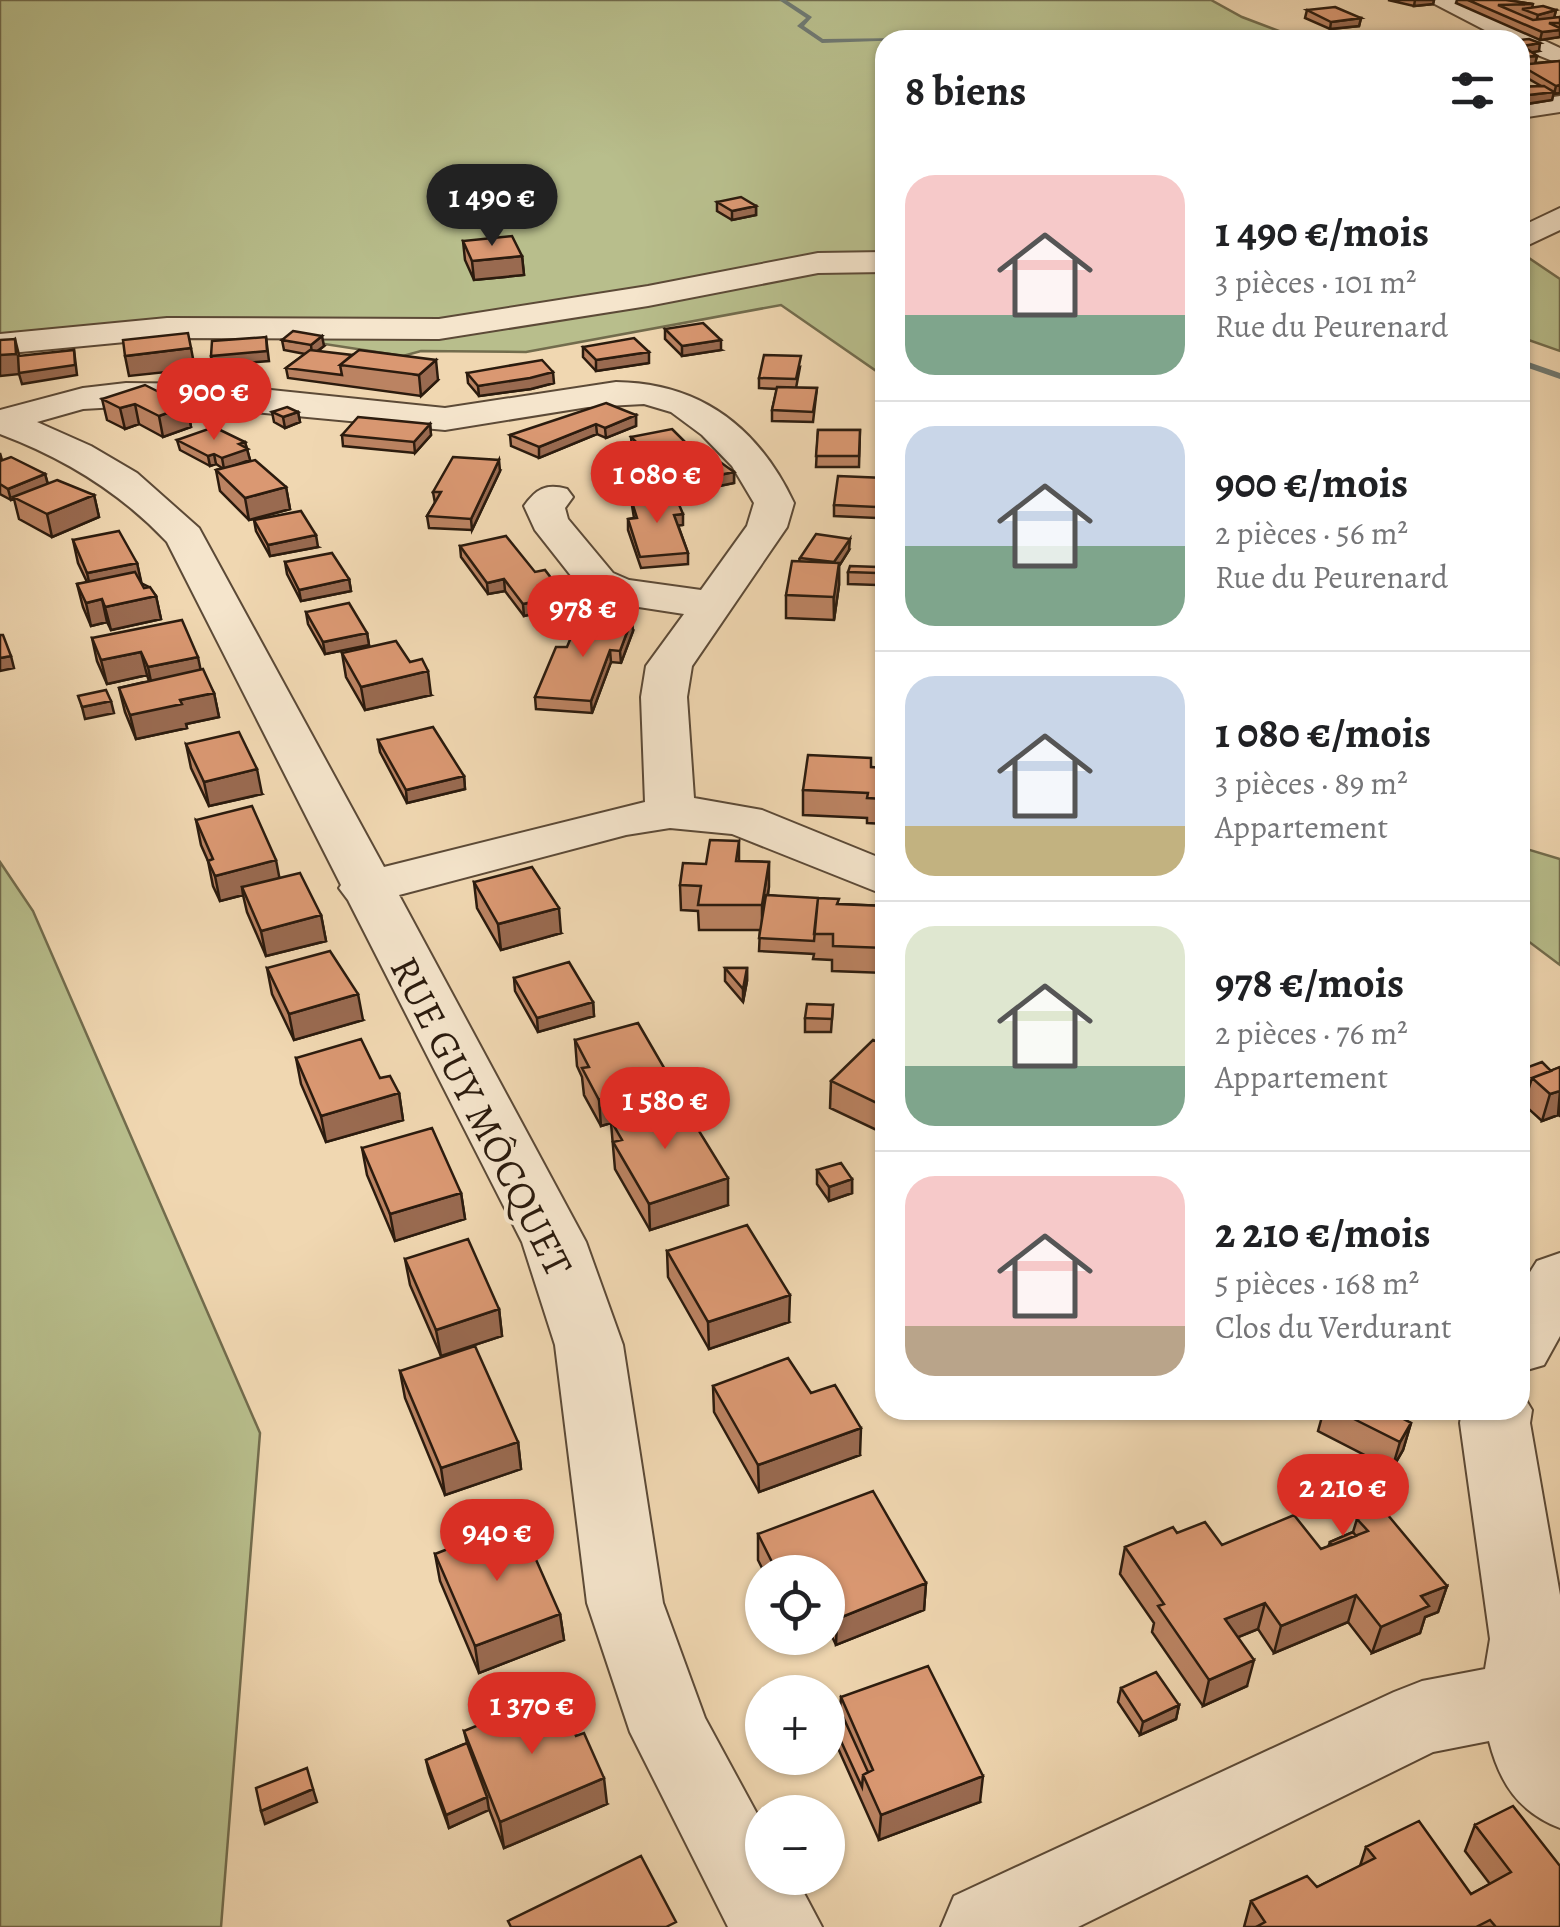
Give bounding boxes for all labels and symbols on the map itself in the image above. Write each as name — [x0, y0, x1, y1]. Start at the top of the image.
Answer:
pin: 1 490 € — [400, 164, 584, 249]
pin: 900 € — [144, 358, 284, 443]
pin: 1 080 € — [565, 441, 749, 526]
pin: 978 € — [513, 575, 653, 660]
street label: RUE GUY MÔCQUET — [377, 947, 586, 1286]
pin: 1 580 € — [573, 1067, 757, 1152]
pin: 2 210 € — [1251, 1454, 1435, 1539]
pin: 940 € — [427, 1499, 567, 1584]
pin: 1 370 € — [440, 1672, 624, 1757]

